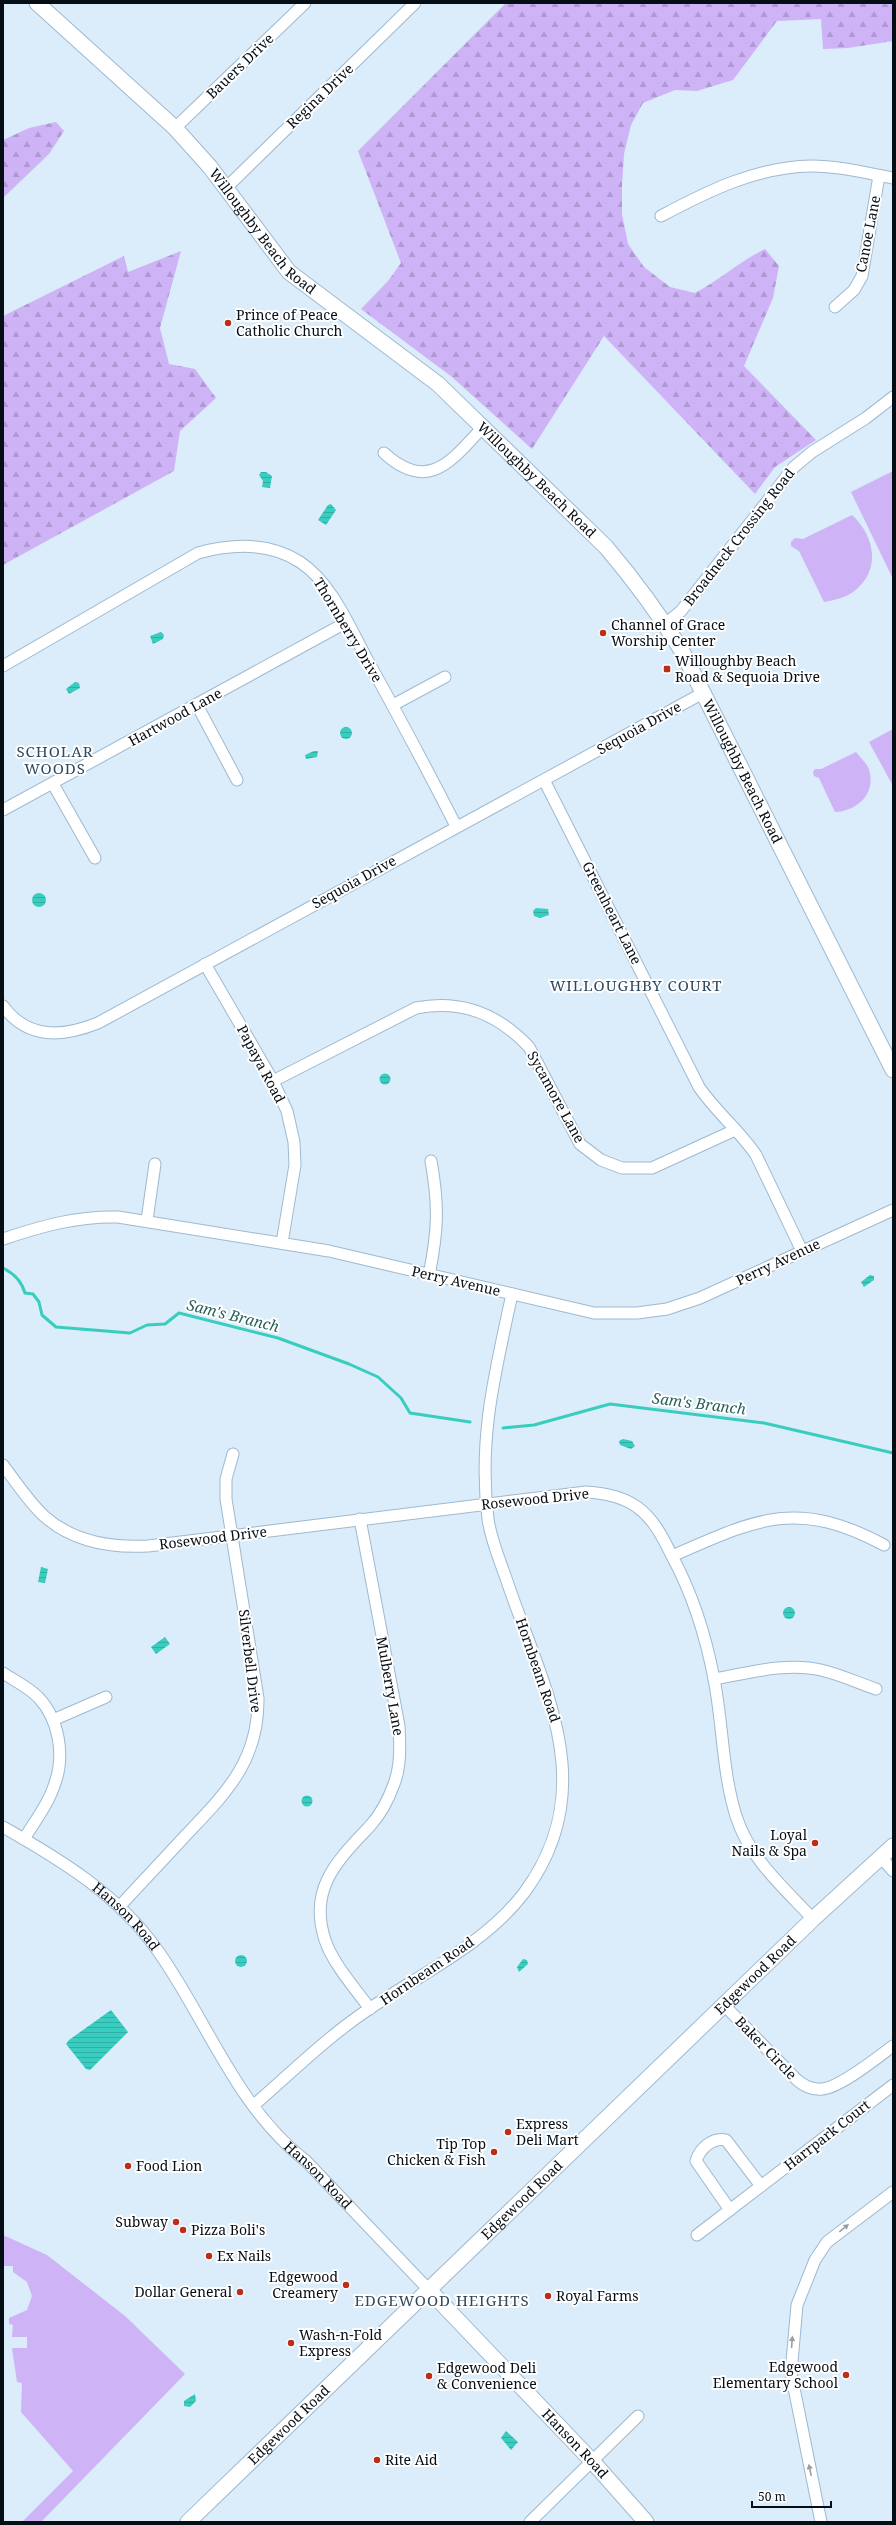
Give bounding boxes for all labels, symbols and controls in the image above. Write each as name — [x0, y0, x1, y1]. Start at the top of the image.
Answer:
street label: Bauers Drive — [202, 29, 277, 103]
street label: Regina Drive — [282, 59, 357, 132]
street label: Willoughby Beach Road — [205, 164, 320, 298]
street label: Canoe Lane — [851, 194, 884, 274]
place label: Prince of Peace Catholic Church — [236, 305, 343, 340]
marker: Prince of Peace Catholic Church — [223, 318, 233, 328]
street label: Willoughby Beach Road — [473, 417, 601, 542]
street label: Broadneck Crossing Road — [679, 464, 799, 609]
street label: Thornberry Drive — [310, 574, 387, 686]
place label: Channel of Grace Worship Center — [611, 615, 725, 650]
marker: Channel of Grace Worship Center — [598, 628, 608, 638]
place label: Willoughby Beach Road & Sequoia Drive — [675, 651, 820, 686]
marker: Willoughby Beach Road & Sequoia Drive — [662, 664, 672, 674]
street label: Hartwood Lane — [125, 683, 225, 750]
street label: Willoughby Beach Road — [699, 696, 787, 847]
street label: Sequoia Drive — [593, 697, 684, 759]
district label: SCHOLAR WOODS — [16, 741, 94, 778]
street label: Sequoia Drive — [308, 851, 399, 913]
street label: Greenheart Lane — [578, 858, 647, 967]
district label: WILLOUGHBY COURT — [550, 975, 722, 995]
street label: Papaya Road — [233, 1021, 290, 1106]
street label: Sycamore Lane — [523, 1047, 590, 1146]
street label: Perry Avenue — [733, 1234, 823, 1289]
street label: Perry Avenue — [410, 1261, 502, 1300]
water label: Sam's Branch — [185, 1294, 281, 1336]
water label: Sam's Branch — [651, 1387, 747, 1419]
street label: Rosewood Drive — [480, 1483, 590, 1514]
street label: Rosewood Drive — [158, 1521, 268, 1554]
street label: Silverbell Drive — [235, 1608, 266, 1714]
street label: Hornbeam Road — [512, 1615, 565, 1725]
street label: Mulberry Lane — [372, 1635, 409, 1737]
place label: Loyal Nails & Spa — [732, 1825, 808, 1860]
marker: Loyal Nails & Spa — [810, 1838, 820, 1848]
street label: Hanson Road — [89, 1878, 165, 1954]
street label: Edgewood Road — [710, 1930, 800, 2018]
street label: Hornbeam Road — [376, 1932, 478, 2009]
street label: Baker Circle — [731, 2012, 801, 2083]
street label: Harrpark Court — [780, 2095, 874, 2174]
place label: Express Deli Mart — [516, 2114, 579, 2149]
marker: Express Deli Mart — [503, 2127, 513, 2137]
place label: Tip Top Chicken & Fish — [387, 2134, 486, 2169]
street label: Hanson Road — [280, 2137, 357, 2213]
marker: Tip Top Chicken & Fish — [489, 2147, 499, 2157]
street label: Edgewood Road — [477, 2155, 567, 2243]
place label: Food Lion — [136, 2156, 202, 2175]
marker: Food Lion — [123, 2161, 133, 2171]
place label: Subway — [115, 2212, 168, 2231]
marker: Subway — [171, 2217, 181, 2227]
place label: Pizza Boli's — [191, 2220, 265, 2239]
one-way arrow — [839, 2223, 850, 2232]
marker: Pizza Boli's — [178, 2225, 188, 2235]
place label: Ex Nails — [217, 2246, 271, 2265]
marker: Ex Nails — [204, 2251, 214, 2261]
place label: Edgewood Creamery — [269, 2267, 338, 2302]
marker: Edgewood Creamery — [341, 2280, 351, 2290]
place label: Dollar General — [134, 2282, 233, 2301]
place label: Royal Farms — [556, 2286, 638, 2305]
marker: Dollar General — [235, 2287, 245, 2297]
district label: EDGEWOOD HEIGHTS — [354, 2290, 530, 2310]
marker: Royal Farms — [543, 2291, 553, 2301]
place label: Wash-n-Fold Express — [299, 2325, 383, 2360]
one-way arrow — [788, 2336, 795, 2348]
marker: Wash-n-Fold Express — [286, 2338, 296, 2348]
place label: Edgewood Elementary School — [713, 2357, 839, 2392]
place label: Edgewood Deli & Convenience — [437, 2358, 537, 2393]
marker: Edgewood Elementary School — [841, 2370, 851, 2380]
marker: Edgewood Deli & Convenience — [424, 2371, 434, 2381]
street label: Edgewood Road — [243, 2380, 334, 2468]
street label: Hanson Road — [538, 2404, 613, 2482]
place label: Rite Aid — [385, 2450, 438, 2469]
marker: Rite Aid — [372, 2455, 382, 2465]
one-way arrow — [806, 2464, 812, 2476]
scale bar — [752, 2483, 831, 2509]
text: 50 m — [758, 2488, 786, 2505]

